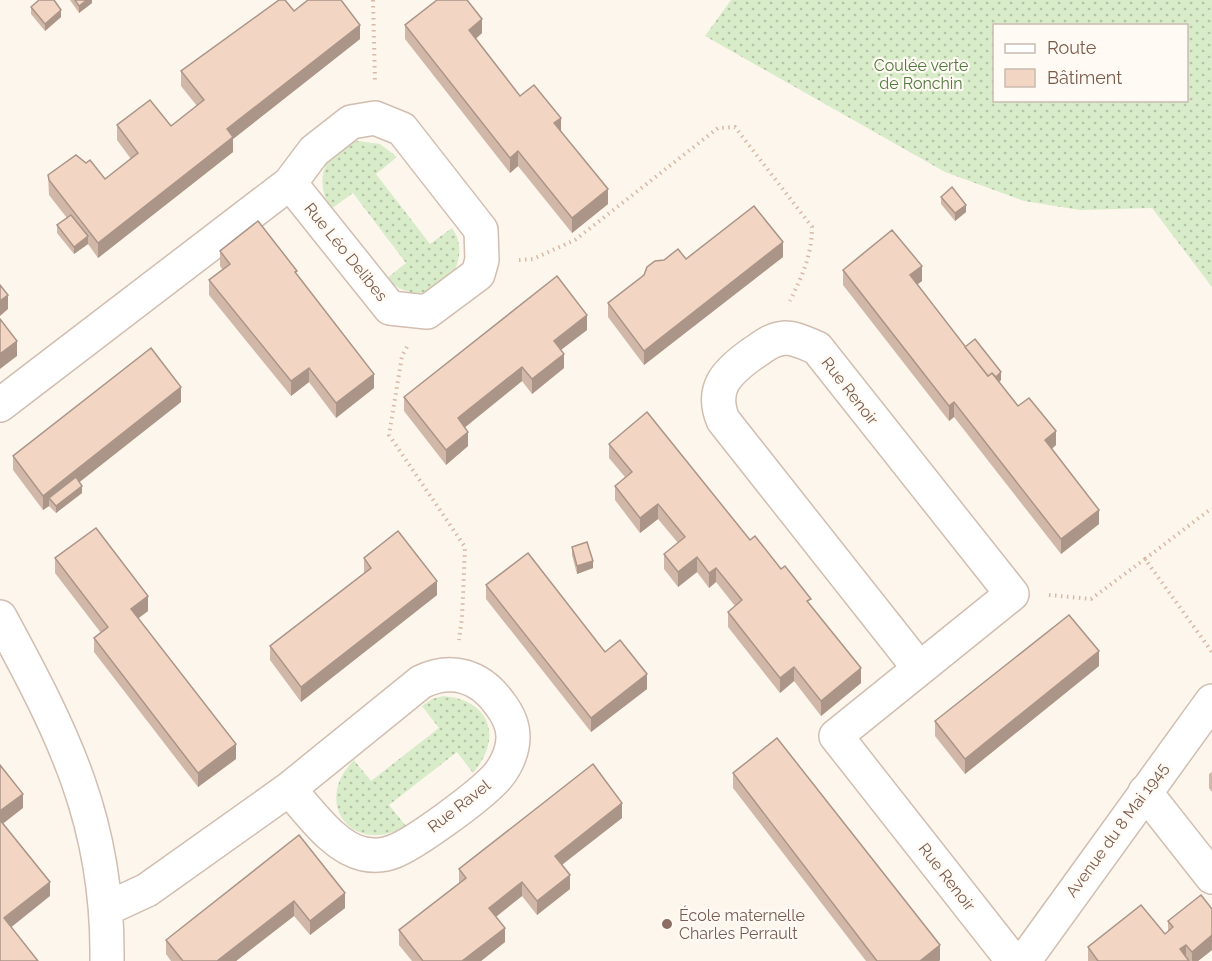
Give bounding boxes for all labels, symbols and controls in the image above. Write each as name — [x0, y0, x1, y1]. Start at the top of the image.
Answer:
legend — [993, 24, 1188, 102]
text: Route — [1047, 37, 1097, 58]
park label: Coulée verte de Ronchin — [874, 56, 968, 93]
text: Bâtiment — [1047, 67, 1122, 88]
street label: Rue Léo Delibes — [301, 199, 392, 305]
street label: Rue Renoir — [818, 353, 883, 429]
street label: Avenue du 8 Mai 1945 — [1062, 759, 1172, 901]
street label: Rue Ravel — [424, 775, 495, 836]
street label: Rue Renoir — [915, 839, 980, 915]
place label: École maternelle Charles Perrault — [679, 905, 805, 943]
marker: École maternelle Charles Perrault — [660, 917, 674, 931]

